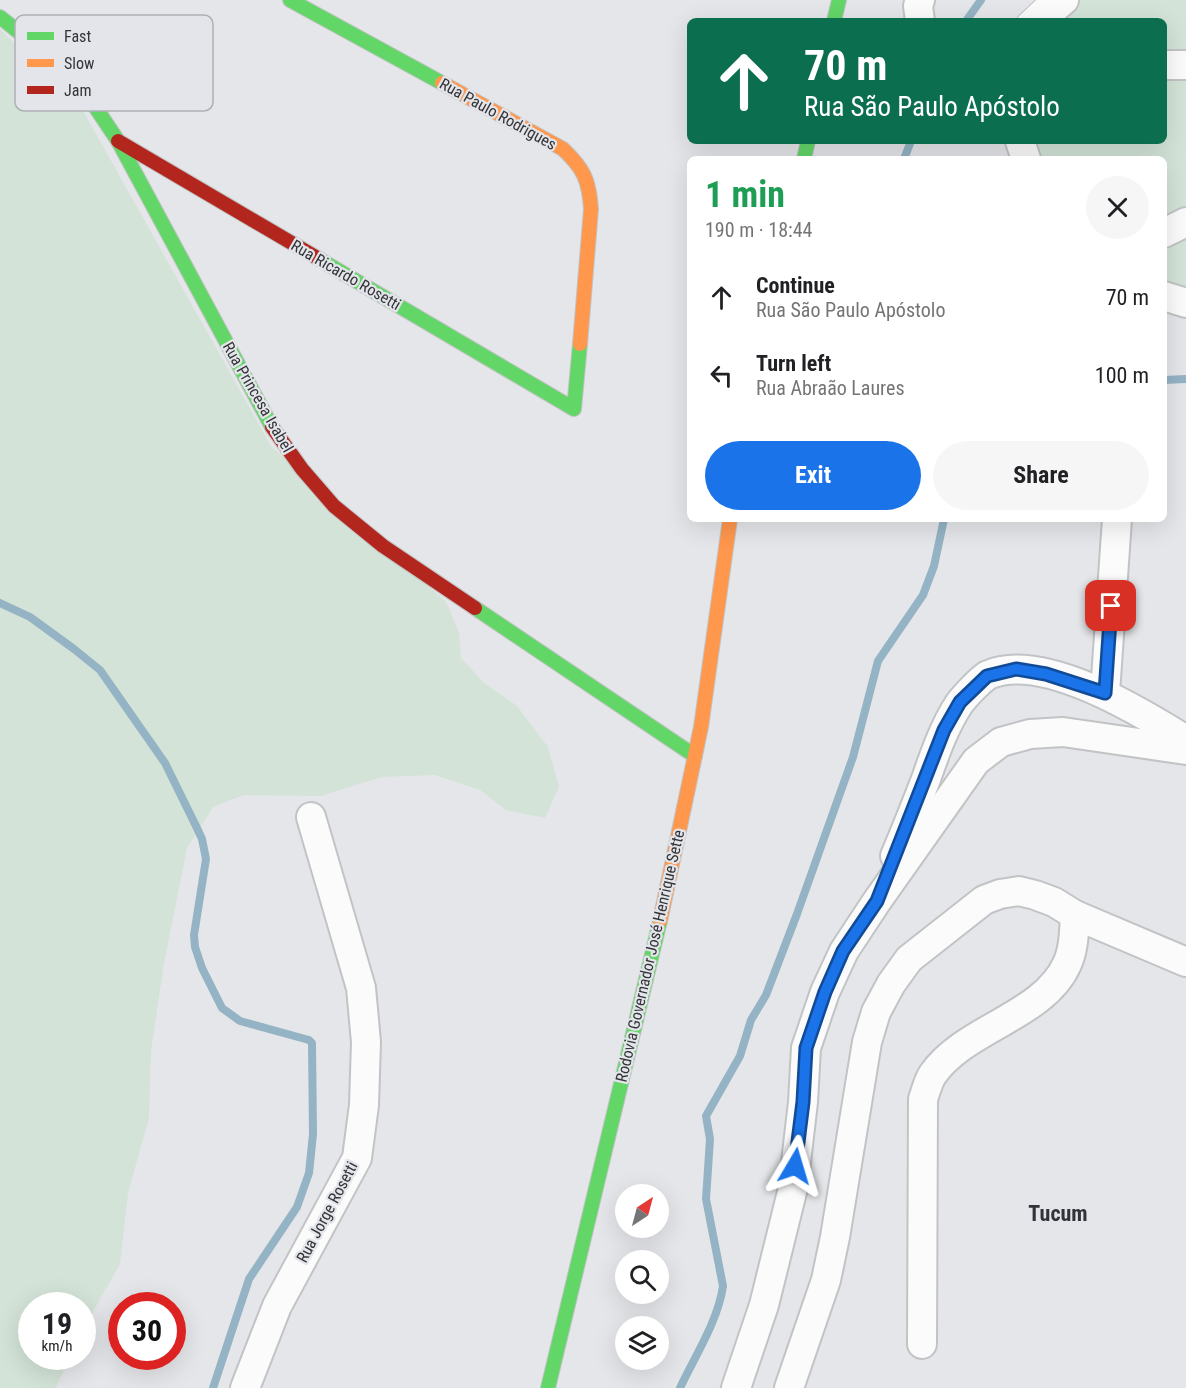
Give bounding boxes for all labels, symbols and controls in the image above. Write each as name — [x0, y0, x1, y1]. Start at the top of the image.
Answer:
legend — [15, 15, 213, 111]
text: Fast — [64, 27, 91, 46]
text: 70 m — [804, 41, 887, 90]
icon: ahead — [705, 42, 783, 120]
text: Slow — [64, 54, 94, 73]
street label: Rua Paulo Rodrigues — [436, 74, 560, 154]
text: Jam — [64, 81, 91, 100]
text: Rua São Paulo Apóstolo — [804, 91, 1060, 123]
text: 1 min — [705, 174, 785, 216]
button: close — [1086, 176, 1149, 239]
text: 190 m · 18:44 — [705, 218, 812, 242]
street label: Rua Ricardo Rosetti — [288, 236, 404, 314]
text: Continue — [756, 273, 835, 298]
icon: ahead — [705, 281, 738, 314]
text: 70 m — [1106, 285, 1149, 310]
text: Rua São Paulo Apóstolo — [756, 298, 945, 322]
street label: Rua Princesa Isabel — [219, 338, 297, 456]
text: Turn left — [756, 351, 831, 376]
icon: left — [705, 359, 738, 392]
text: 100 m — [1095, 363, 1149, 388]
text: Rua Abraão Laures — [756, 376, 905, 400]
button: Exit — [705, 441, 921, 510]
button: Share — [933, 441, 1149, 510]
pin — [1085, 580, 1136, 631]
icon: arrive — [1094, 589, 1127, 622]
street label: Rodovia Governador José Henrique Sette — [612, 828, 688, 1084]
position arrow — [763, 1134, 827, 1198]
street label: Rua Jorge Rosetti — [292, 1158, 362, 1266]
north arrow — [615, 1184, 669, 1238]
map controls — [615, 1184, 669, 1370]
district label: Tucum — [1028, 1201, 1088, 1226]
button: search — [615, 1250, 669, 1304]
speed limit sign: 30 — [108, 1292, 186, 1370]
text: 19 — [42, 1306, 72, 1341]
button: layers — [615, 1316, 669, 1370]
text: km/h — [42, 1337, 72, 1355]

